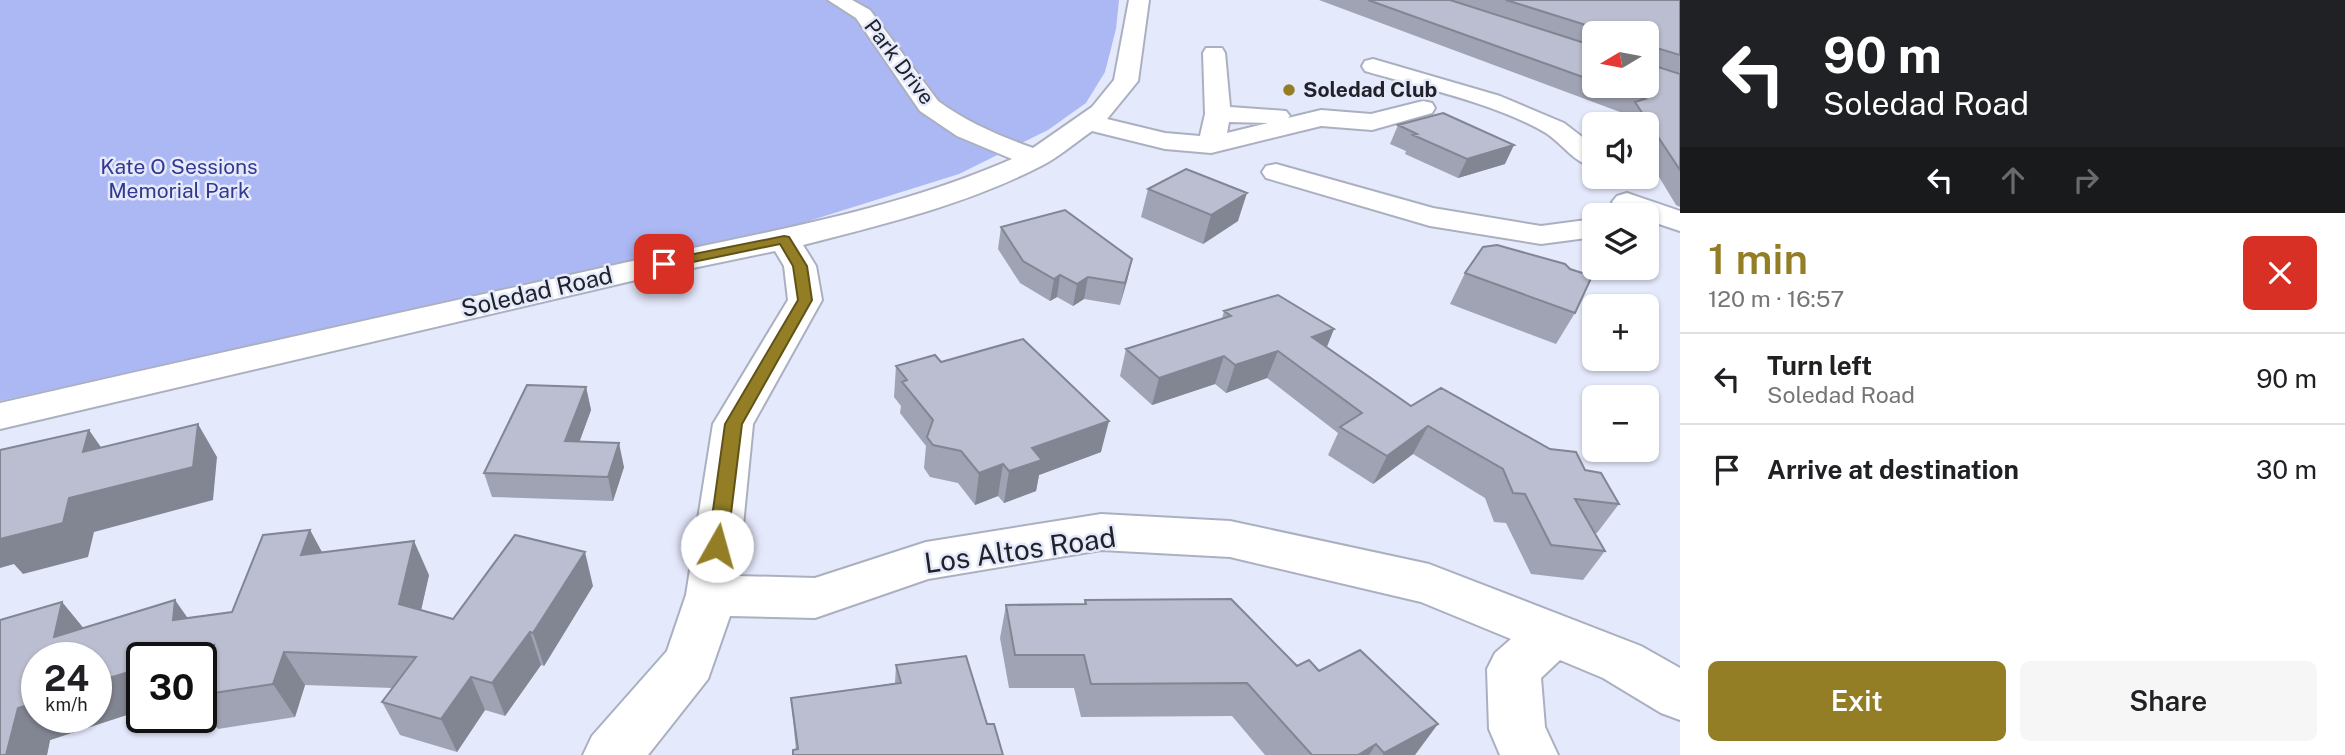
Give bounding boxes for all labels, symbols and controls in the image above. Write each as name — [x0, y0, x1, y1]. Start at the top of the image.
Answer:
street label: Park Drive — [859, 14, 940, 109]
north arrow — [1582, 21, 1659, 98]
map controls — [1582, 21, 1659, 462]
text: 90 m — [1823, 26, 1942, 84]
icon: left — [1708, 28, 1799, 119]
place label: Soledad Club — [1303, 77, 1437, 102]
marker: Soledad Club — [1281, 82, 1297, 98]
text: Soledad Road — [1823, 85, 2029, 122]
button: sound — [1582, 112, 1659, 189]
park label: Kate O Sessions Memorial Park — [100, 154, 258, 203]
icon: left — [1921, 161, 1959, 199]
icon: ahead — [1994, 161, 2032, 199]
icon: right — [2067, 161, 2105, 199]
button: layers — [1582, 203, 1659, 280]
pin — [634, 234, 694, 294]
text: 1 min — [1708, 234, 1808, 283]
button: close — [2243, 236, 2317, 310]
icon: arrive — [645, 245, 683, 283]
street label: Soledad Road — [458, 260, 615, 322]
text: 120 m · 16:57 — [1708, 285, 1844, 312]
button: + — [1582, 294, 1659, 371]
text: Turn left — [1767, 350, 1872, 381]
icon: left — [1708, 360, 1746, 398]
text: 90 m — [2256, 363, 2317, 394]
text: Soledad Road — [1767, 381, 1915, 408]
button: − — [1582, 385, 1659, 462]
icon: arrive — [1708, 451, 1746, 489]
text: Arrive at destination — [1767, 454, 2019, 485]
text: 30 m — [2256, 454, 2317, 485]
position arrow — [680, 509, 754, 583]
street label: Los Altos Road — [922, 520, 1118, 579]
speed limit sign: 30 — [126, 642, 217, 733]
text: 24 — [44, 658, 89, 699]
button: Exit — [1708, 661, 2006, 741]
button: Share — [2020, 661, 2317, 741]
text: km/h — [45, 694, 88, 715]

